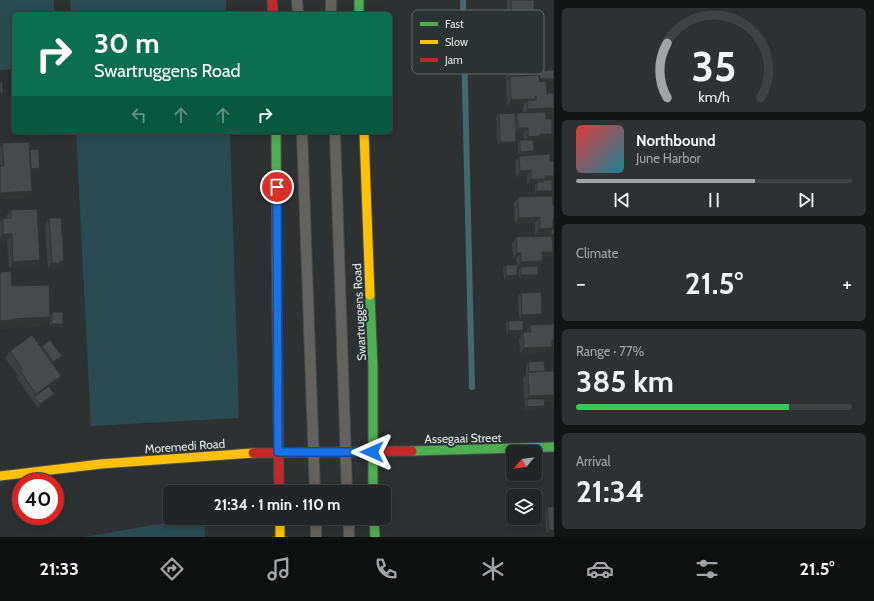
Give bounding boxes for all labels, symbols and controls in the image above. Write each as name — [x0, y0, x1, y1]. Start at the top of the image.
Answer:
legend — [412, 10, 544, 74]
text: Fast — [445, 17, 464, 31]
text: 30 m — [94, 26, 160, 60]
icon: right — [28, 28, 80, 80]
text: Slow — [445, 35, 468, 49]
text: 35 — [692, 41, 736, 91]
text: Jam — [444, 53, 463, 67]
text: Swartruggens Road — [94, 60, 241, 82]
text: km/h — [698, 88, 730, 106]
icon: left — [128, 104, 150, 126]
icon: ahead — [170, 104, 192, 126]
icon: ahead — [212, 104, 234, 126]
icon: right — [254, 104, 276, 126]
text: Northbound — [636, 132, 716, 150]
text: June Harbor — [636, 150, 701, 166]
pin — [260, 170, 294, 204]
icon: arrive — [266, 176, 288, 198]
icon: previous — [611, 189, 633, 211]
icon: pause — [703, 189, 725, 211]
icon: next — [795, 189, 817, 211]
text: Climate — [576, 245, 618, 261]
street label: Swartruggens Road — [349, 263, 369, 361]
text: 21.5° — [685, 265, 743, 302]
text: − — [576, 270, 586, 297]
text: + — [842, 270, 852, 297]
text: Range · 77% — [576, 343, 644, 359]
text: 385 km — [576, 363, 674, 400]
street label: Assegaai Street — [424, 430, 502, 446]
position arrow — [351, 431, 393, 473]
street label: Moremedi Road — [144, 436, 226, 456]
north arrow — [506, 445, 542, 481]
map controls — [506, 445, 542, 525]
text: Arrival — [576, 453, 611, 469]
speed limit sign: 40 — [12, 473, 64, 525]
text: 21:34 — [576, 473, 644, 510]
button: layers — [506, 489, 542, 525]
text: 21:34 · 1 min · 110 m — [214, 496, 340, 514]
icon: directions — [158, 555, 186, 583]
icon: music — [265, 555, 293, 583]
icon: phone — [372, 555, 400, 583]
icon: climate — [479, 555, 507, 583]
icon: car — [586, 555, 614, 583]
icon: filters — [693, 555, 721, 583]
text: 21:33 — [39, 558, 79, 580]
text: 21.5° — [799, 558, 835, 580]

